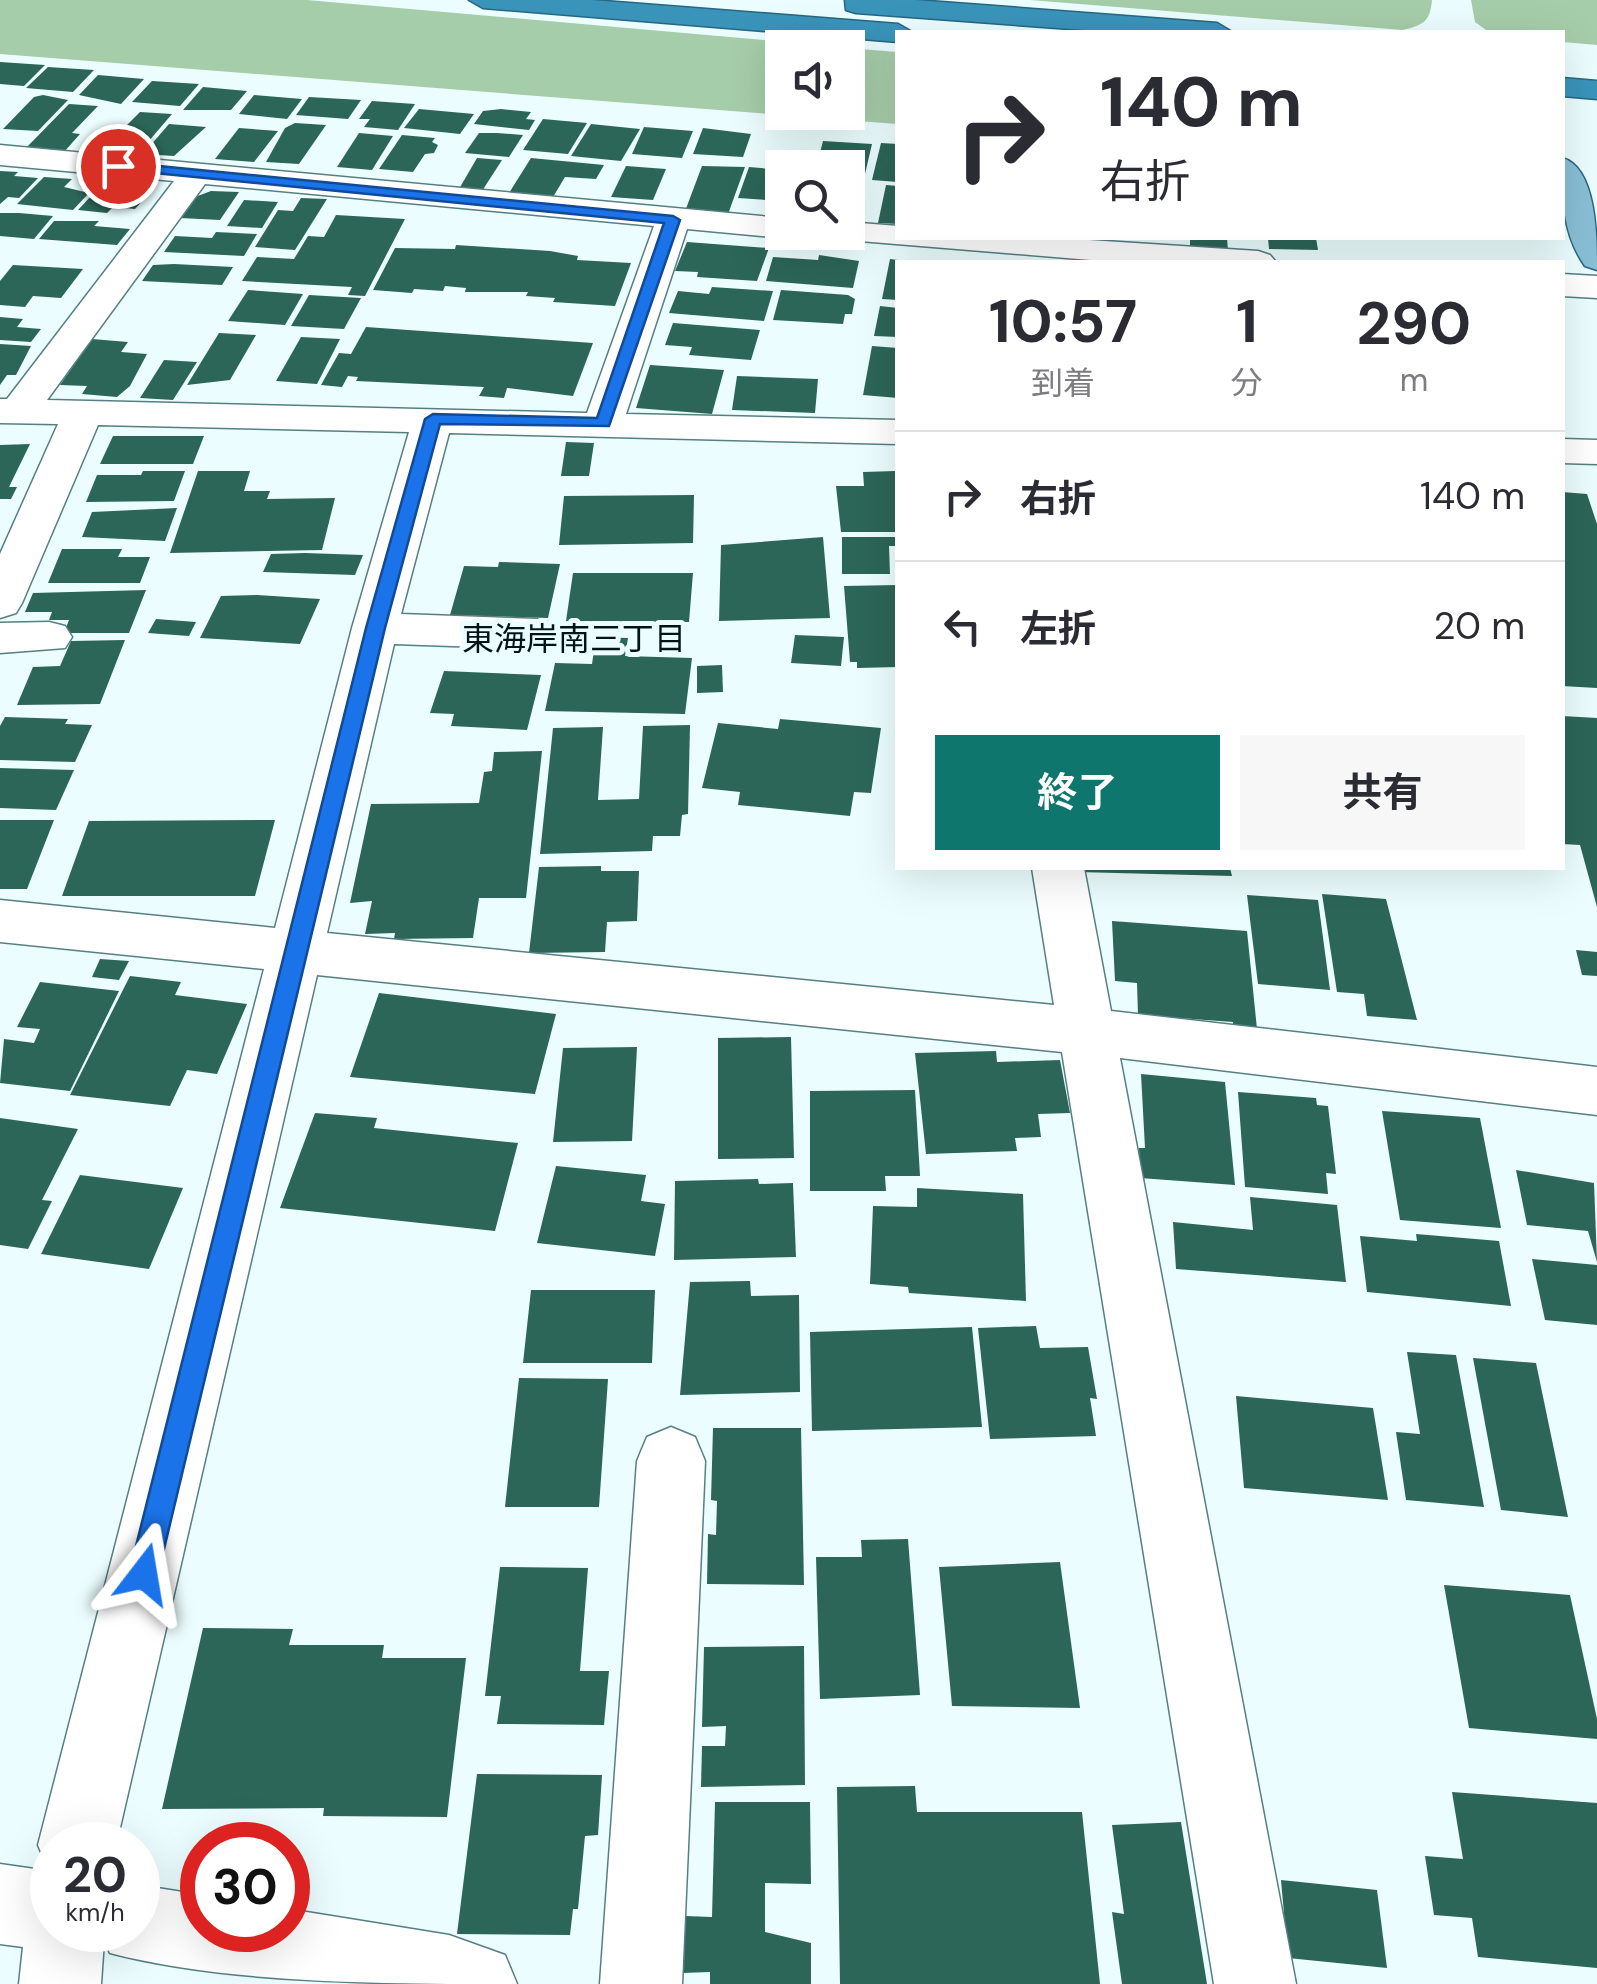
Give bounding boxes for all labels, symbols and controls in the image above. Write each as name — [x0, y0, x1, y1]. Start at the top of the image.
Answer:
map controls — [765, 30, 865, 250]
button: sound — [765, 30, 865, 130]
text: 140 m — [1100, 57, 1303, 148]
icon: right — [935, 70, 1065, 200]
pin — [76, 124, 161, 209]
icon: arrive — [91, 139, 146, 194]
button: search — [765, 150, 865, 250]
text: 右折 — [1100, 152, 1190, 211]
text: 10:57 — [989, 282, 1137, 361]
text: 1 — [1236, 282, 1258, 361]
text: 290 — [1357, 284, 1471, 363]
text: m — [1400, 359, 1428, 401]
text: 到着 — [1031, 362, 1095, 404]
text: 分 — [1231, 362, 1263, 404]
icon: right — [935, 469, 990, 524]
text: 140 m — [1420, 471, 1525, 521]
text: 右折 — [1020, 474, 1096, 524]
icon: left — [935, 599, 990, 654]
text: 20 m — [1434, 601, 1525, 651]
text: 左折 — [1020, 604, 1096, 654]
district label: 東海岸南三丁目 — [462, 618, 686, 660]
button: 終了 — [935, 735, 1220, 850]
button: 共有 — [1240, 735, 1525, 850]
position arrow — [92, 1522, 196, 1626]
speed limit sign: 30 — [180, 1822, 310, 1952]
text: 20 — [63, 1842, 127, 1908]
text: km/h — [65, 1896, 125, 1929]

